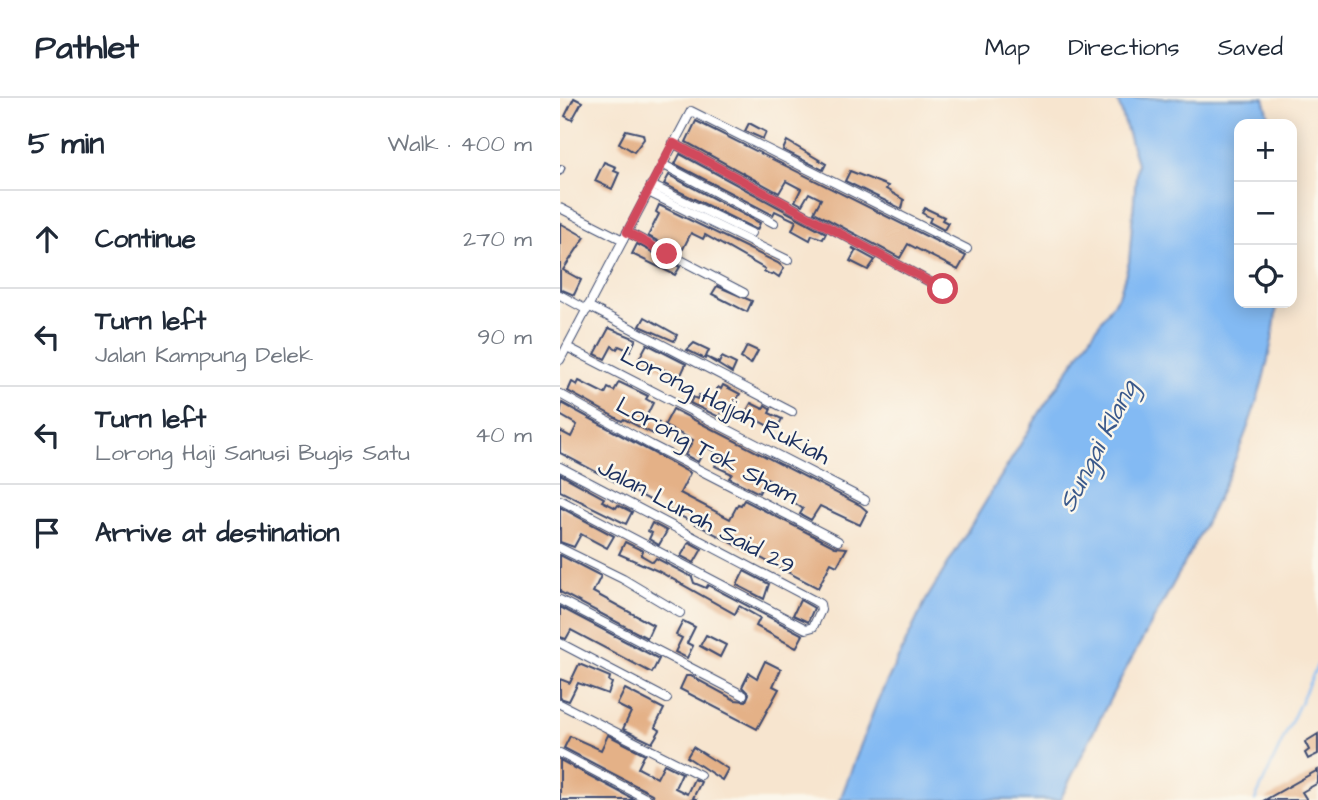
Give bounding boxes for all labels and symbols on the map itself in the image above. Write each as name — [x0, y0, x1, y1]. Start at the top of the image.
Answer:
route end — [651, 238, 682, 269]
route start — [927, 273, 958, 304]
street label: Lorong Hajjah Rukiah — [614, 338, 836, 475]
water label: Sungai Klang — [1049, 373, 1148, 518]
street label: Lorong Tok Sham — [609, 389, 804, 514]
street label: Jalan Lurah Said 29 — [591, 451, 801, 583]

